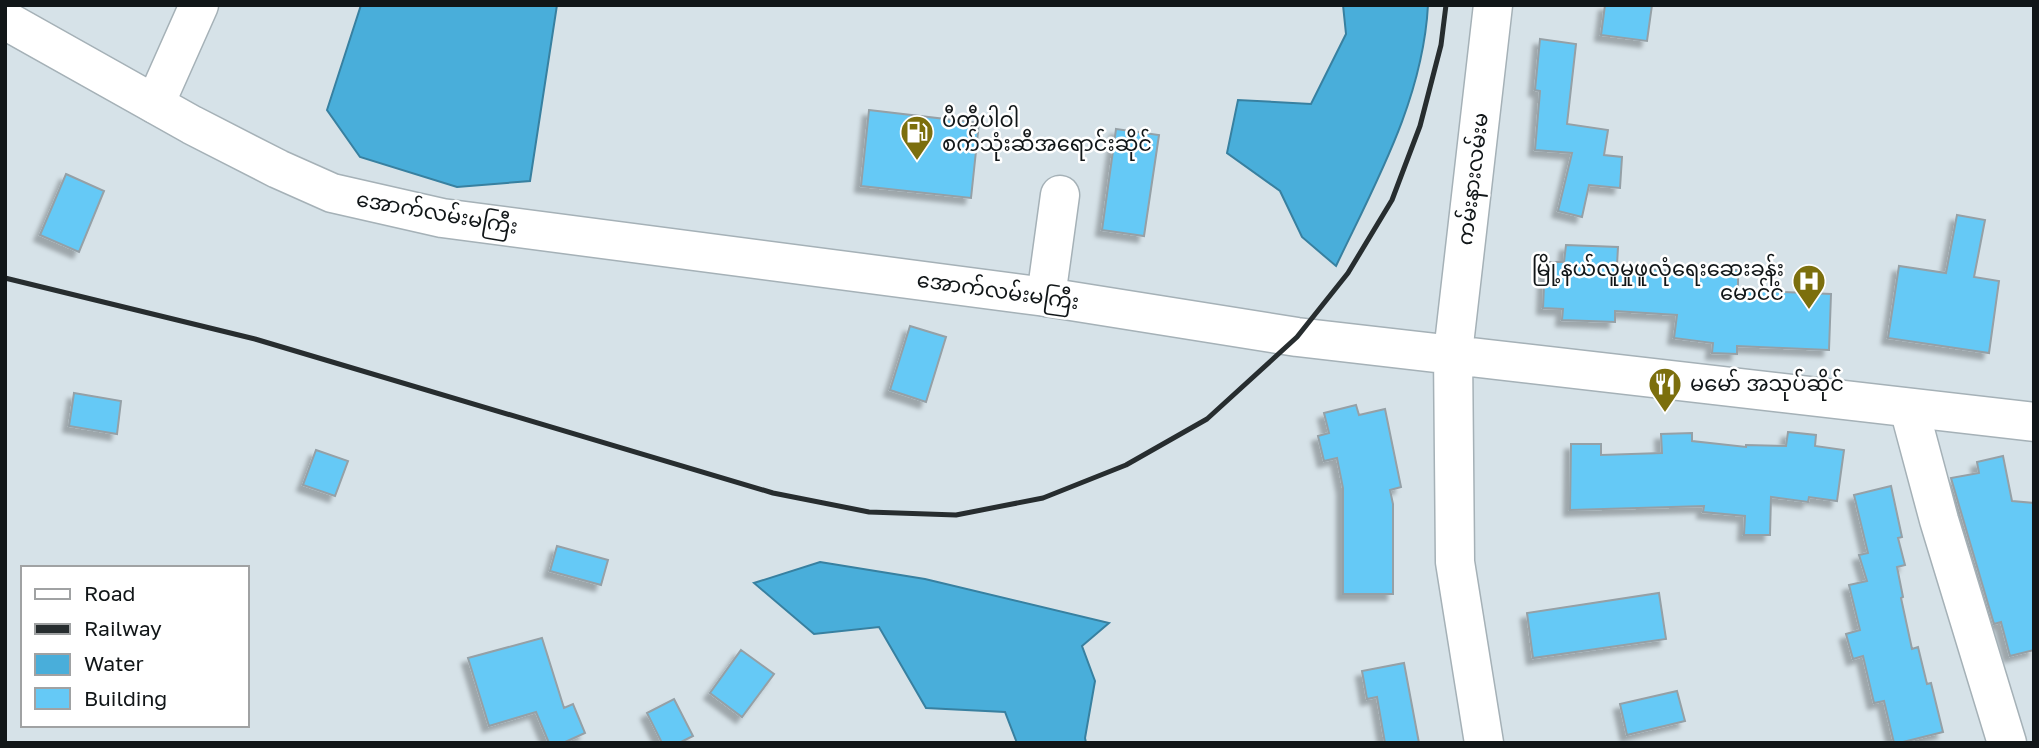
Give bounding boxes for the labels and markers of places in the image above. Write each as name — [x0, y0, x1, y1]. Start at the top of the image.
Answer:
place label: ပီတီပါဝါ စက်သုံးဆီအရောင်းဆိုင် — [942, 104, 1152, 161]
fuel station icon: ပီတီပါဝါ စက်သုံးဆီအရောင်းဆိုင် — [898, 113, 936, 162]
place label: မြို့နယ်လူမှုဖူလုံရေးဆေးခန်း မောင်ငံ — [1532, 253, 1784, 305]
hospital icon: မြို့နယ်လူမှုဖူလုံရေးဆေးခန်း မောင်ငံ — [1790, 262, 1828, 311]
restaurant icon: မမော် အသုပ်ဆိုင် — [1646, 365, 1684, 414]
place label: မမော် အသုပ်ဆိုင် — [1690, 368, 1844, 401]

